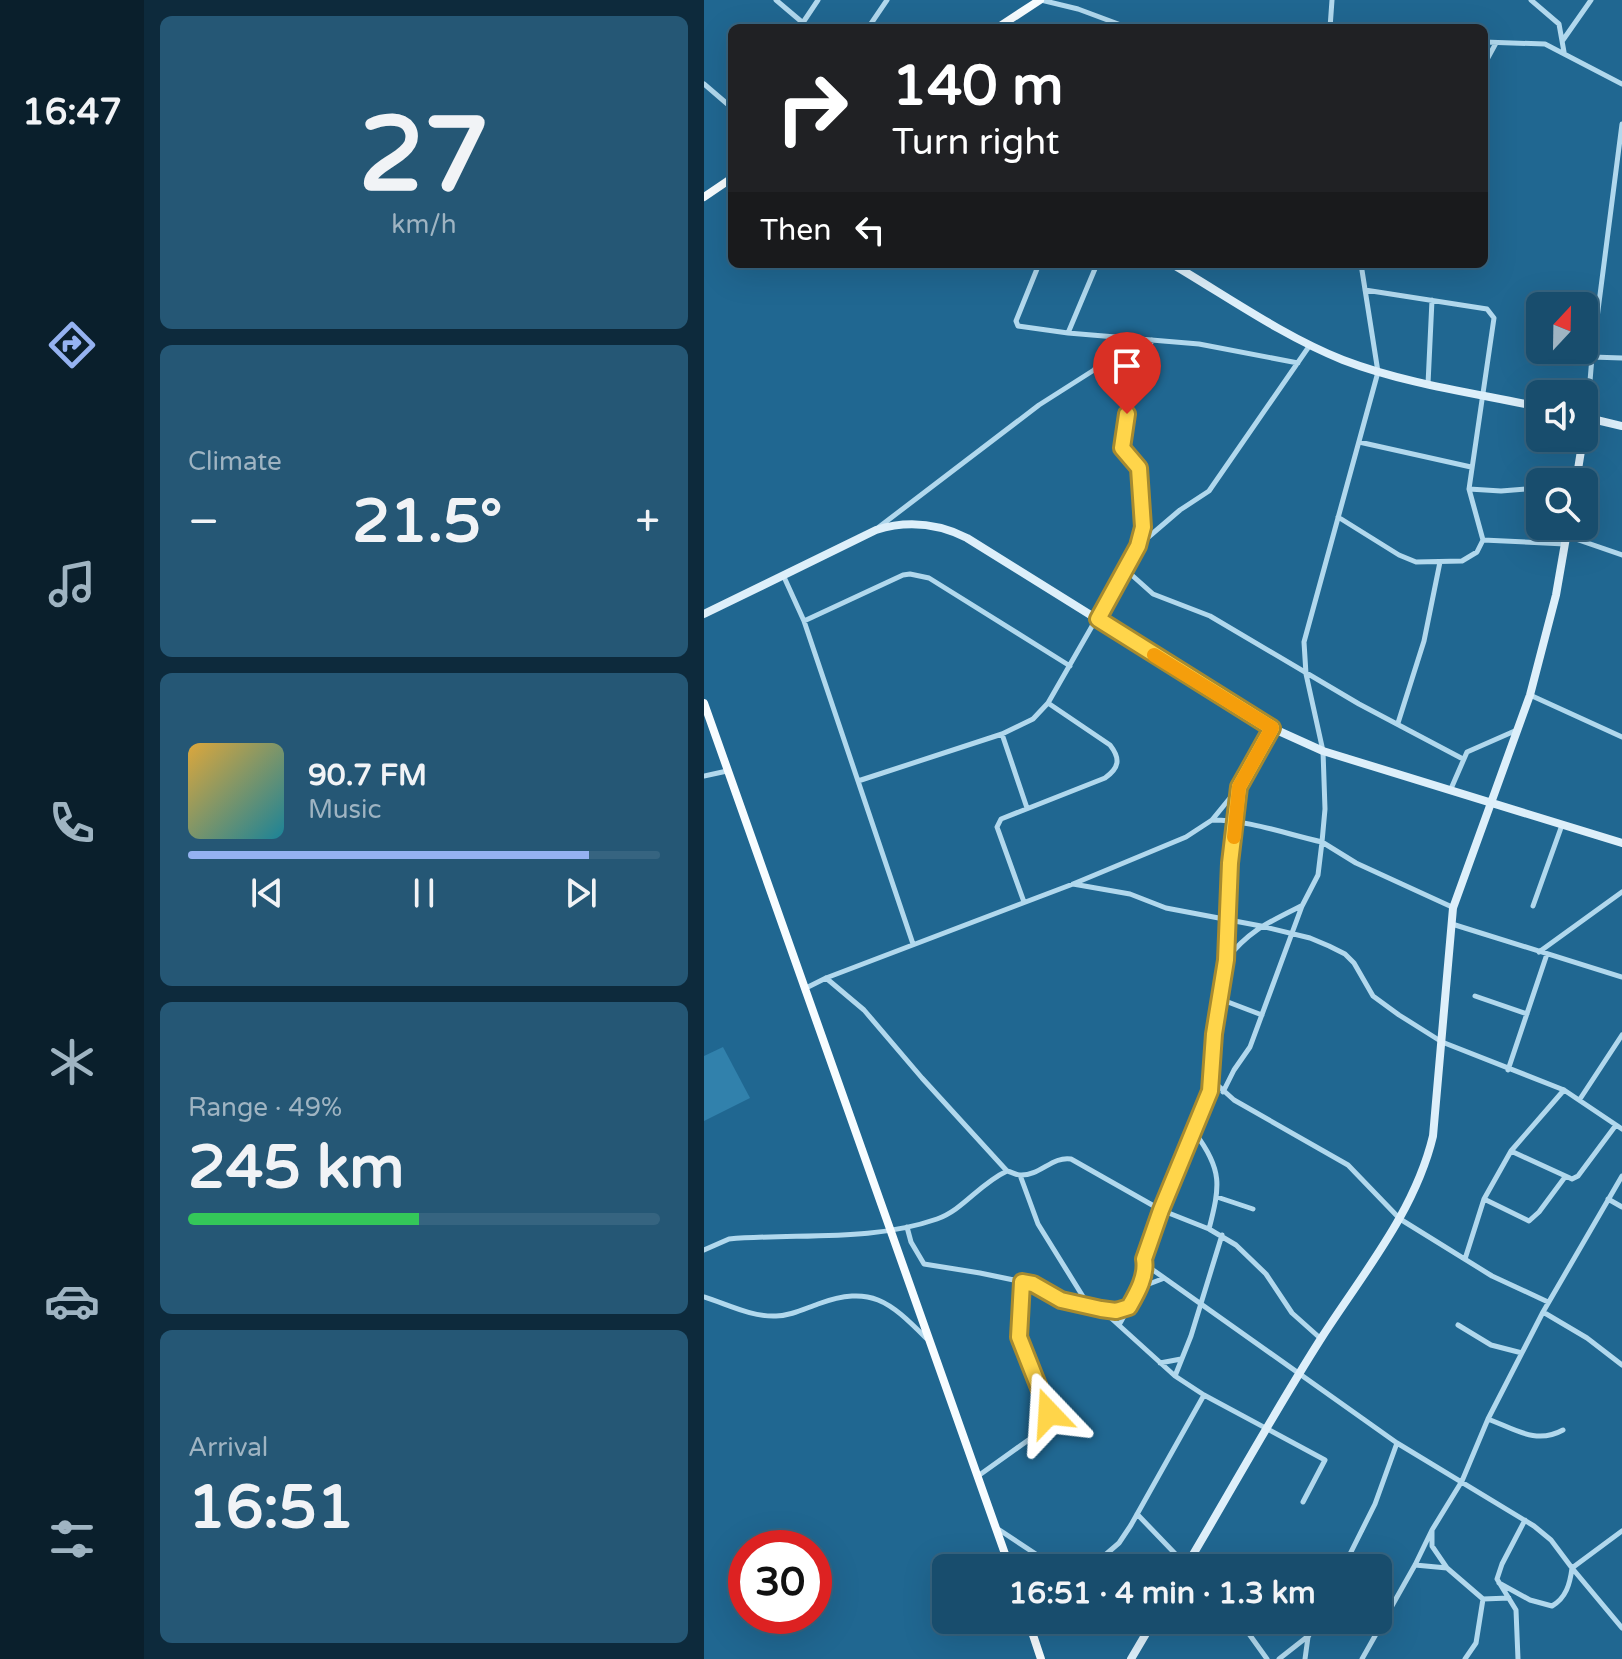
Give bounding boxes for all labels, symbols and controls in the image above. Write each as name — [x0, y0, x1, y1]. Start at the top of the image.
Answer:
text: 140 m — [892, 53, 1063, 120]
icon: right — [760, 56, 864, 160]
text: 16:47 — [22, 91, 122, 134]
text: 27 — [359, 94, 489, 219]
text: Turn right — [892, 121, 1059, 164]
icon: left — [848, 208, 892, 252]
text: km/h — [391, 209, 457, 240]
text: Then — [760, 212, 832, 249]
north arrow — [1526, 292, 1598, 364]
map controls — [1526, 292, 1598, 540]
icon: directions — [44, 317, 100, 373]
pin — [1093, 332, 1161, 414]
icon: arrive — [1105, 344, 1149, 388]
button: sound — [1526, 380, 1598, 452]
text: Climate — [188, 446, 282, 477]
button: search — [1526, 468, 1598, 540]
text: 21.5° — [352, 486, 502, 558]
text: − — [188, 496, 219, 549]
text: + — [635, 496, 660, 549]
icon: music — [44, 556, 100, 612]
text: 90.7 FM — [308, 757, 427, 794]
text: Music — [308, 794, 381, 825]
icon: phone — [44, 795, 100, 851]
icon: previous — [245, 871, 289, 915]
icon: pause — [402, 871, 446, 915]
icon: next — [559, 871, 603, 915]
icon: climate — [44, 1034, 100, 1090]
text: Range · 49% — [188, 1092, 342, 1123]
text: 245 km — [188, 1132, 404, 1204]
icon: car — [44, 1273, 100, 1329]
position arrow — [1007, 1371, 1091, 1455]
text: Arrival — [188, 1432, 268, 1463]
text: 16:51 — [188, 1472, 354, 1544]
icon: filters — [44, 1511, 100, 1567]
speed limit sign: 30 — [728, 1530, 832, 1634]
text: 16:51 · 4 min · 1.3 km — [1008, 1575, 1316, 1612]

